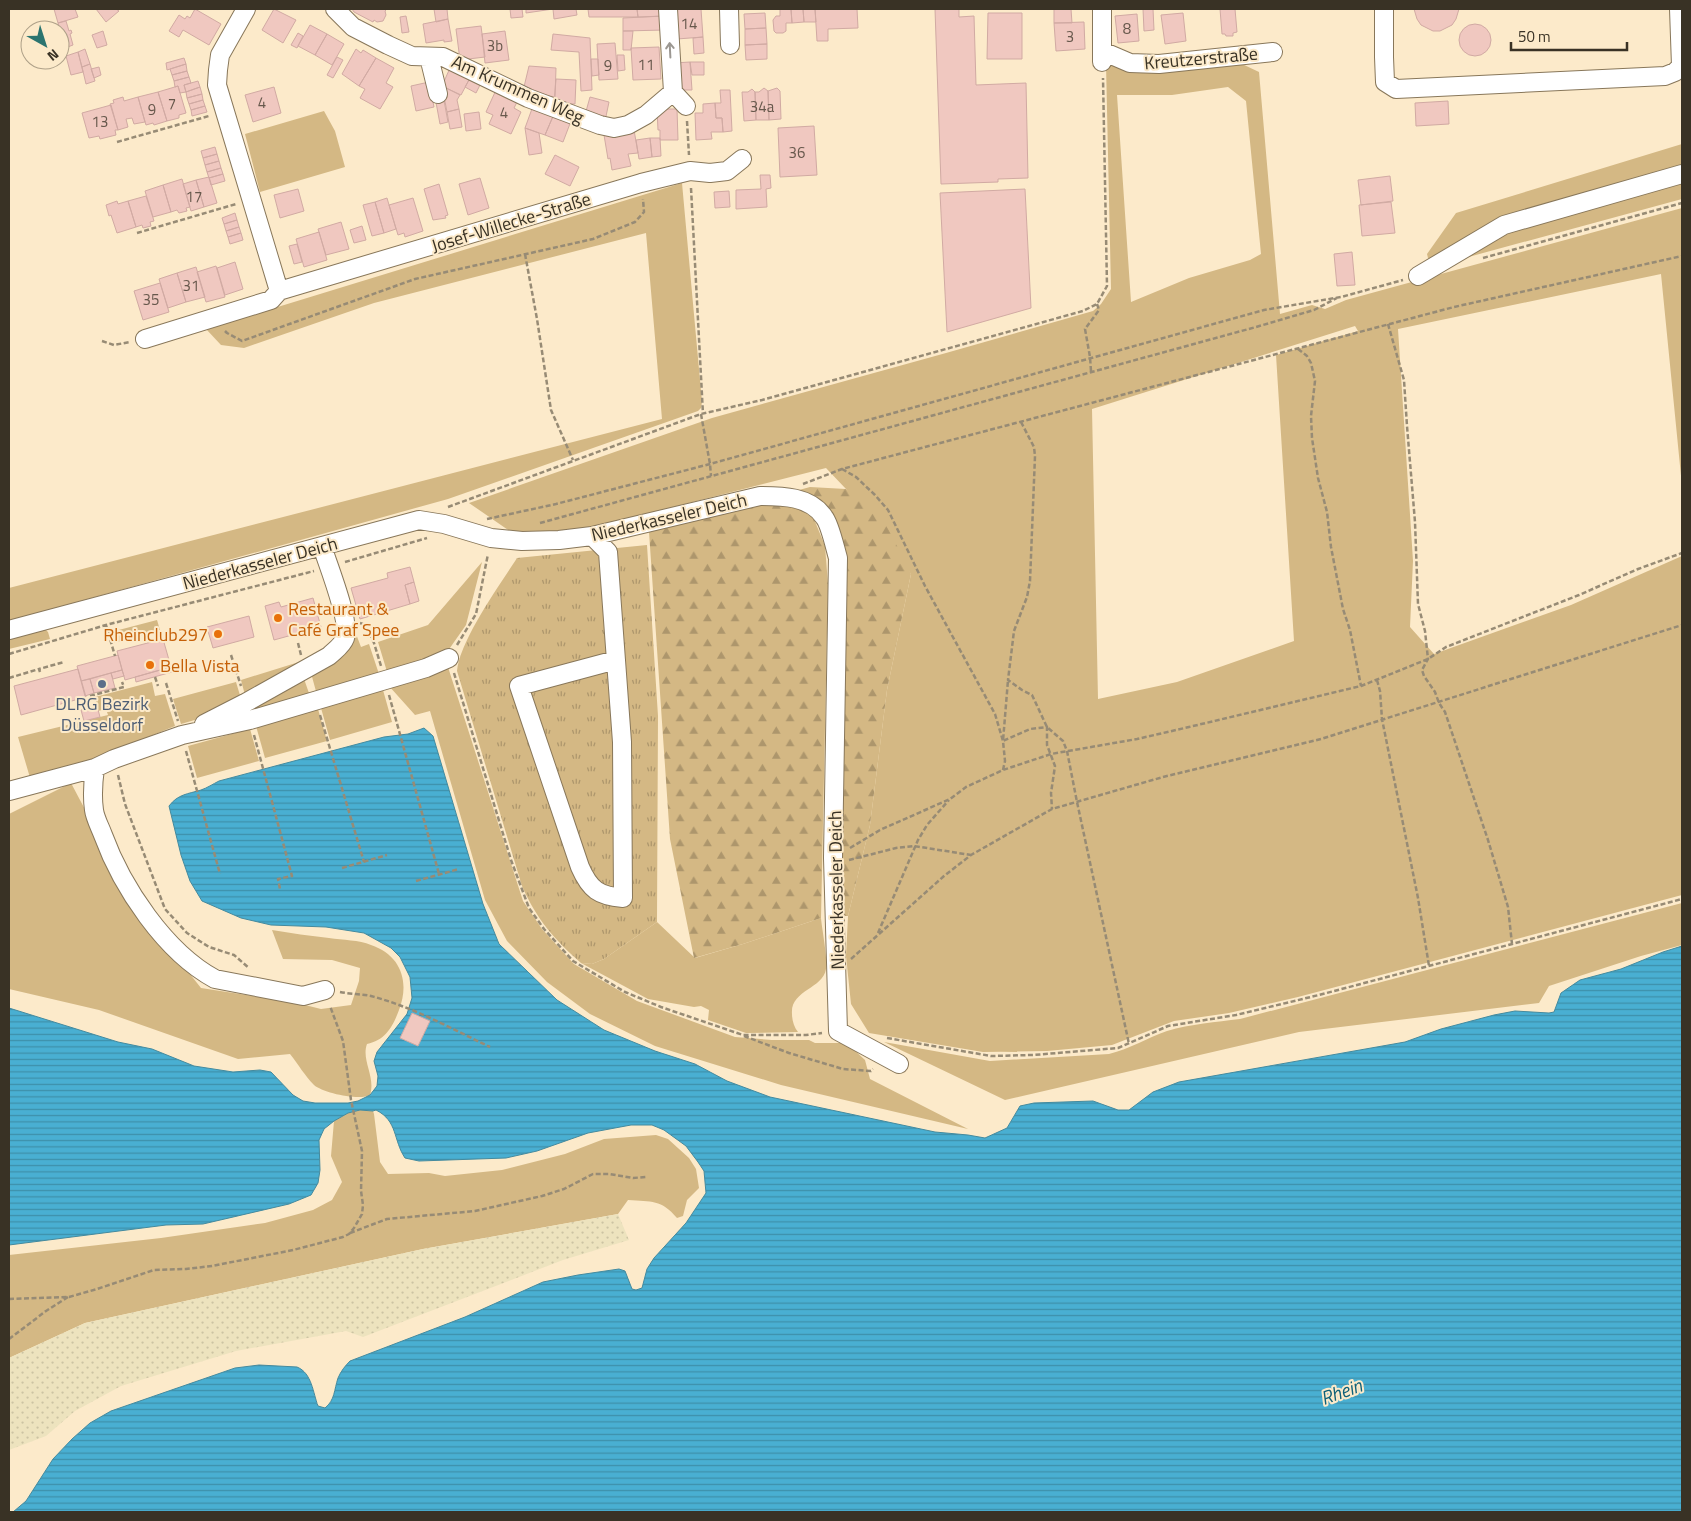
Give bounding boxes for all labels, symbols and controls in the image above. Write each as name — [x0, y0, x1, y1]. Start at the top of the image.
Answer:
house number: 14 — [681, 12, 697, 35]
house number: 8 — [1123, 17, 1131, 40]
north arrow — [20, 20, 70, 70]
scale bar — [1511, 20, 1627, 52]
house number: 3 — [1066, 25, 1074, 48]
text: 50 m — [1518, 25, 1551, 48]
house number: 3b — [487, 34, 503, 57]
street label: Kreutzerstraße — [1143, 40, 1259, 76]
one-way arrow — [666, 43, 675, 59]
text: N — [43, 44, 64, 67]
street label: Am Krummen Weg — [447, 48, 589, 130]
house number: 11 — [638, 53, 654, 76]
house number: 9 — [604, 54, 612, 77]
house number: 4 — [258, 91, 266, 114]
house number: 7 — [168, 92, 176, 115]
house number: 34a — [750, 95, 775, 118]
house number: 9 — [148, 98, 156, 121]
house number: 4 — [500, 101, 508, 124]
house number: 13 — [92, 110, 108, 133]
house number: 36 — [789, 141, 805, 164]
house number: 17 — [186, 185, 202, 208]
street label: Josef-Willecke-Straße — [428, 185, 594, 259]
house number: 31 — [183, 274, 199, 297]
house number: 35 — [143, 288, 159, 311]
street label: Niederkasseler Deich — [588, 486, 750, 548]
street label: Niederkasseler Deich — [180, 529, 340, 597]
place label: Restaurant & Café Graf Spee — [288, 595, 399, 643]
marker: Restaurant & Café Graf Spee — [272, 612, 284, 624]
place label: Rheinclub297 — [103, 621, 208, 648]
marker: Rheinclub297 — [212, 628, 224, 640]
place label: Bella Vista — [160, 652, 240, 679]
marker: Bella Vista — [144, 659, 156, 671]
marker: DLRG Bezirk Düsseldorf — [96, 678, 108, 690]
place label: DLRG Bezirk Düsseldorf — [55, 690, 149, 738]
street label: Niederkasseler Deich — [821, 810, 851, 970]
water label: Rhein — [1316, 1370, 1366, 1412]

